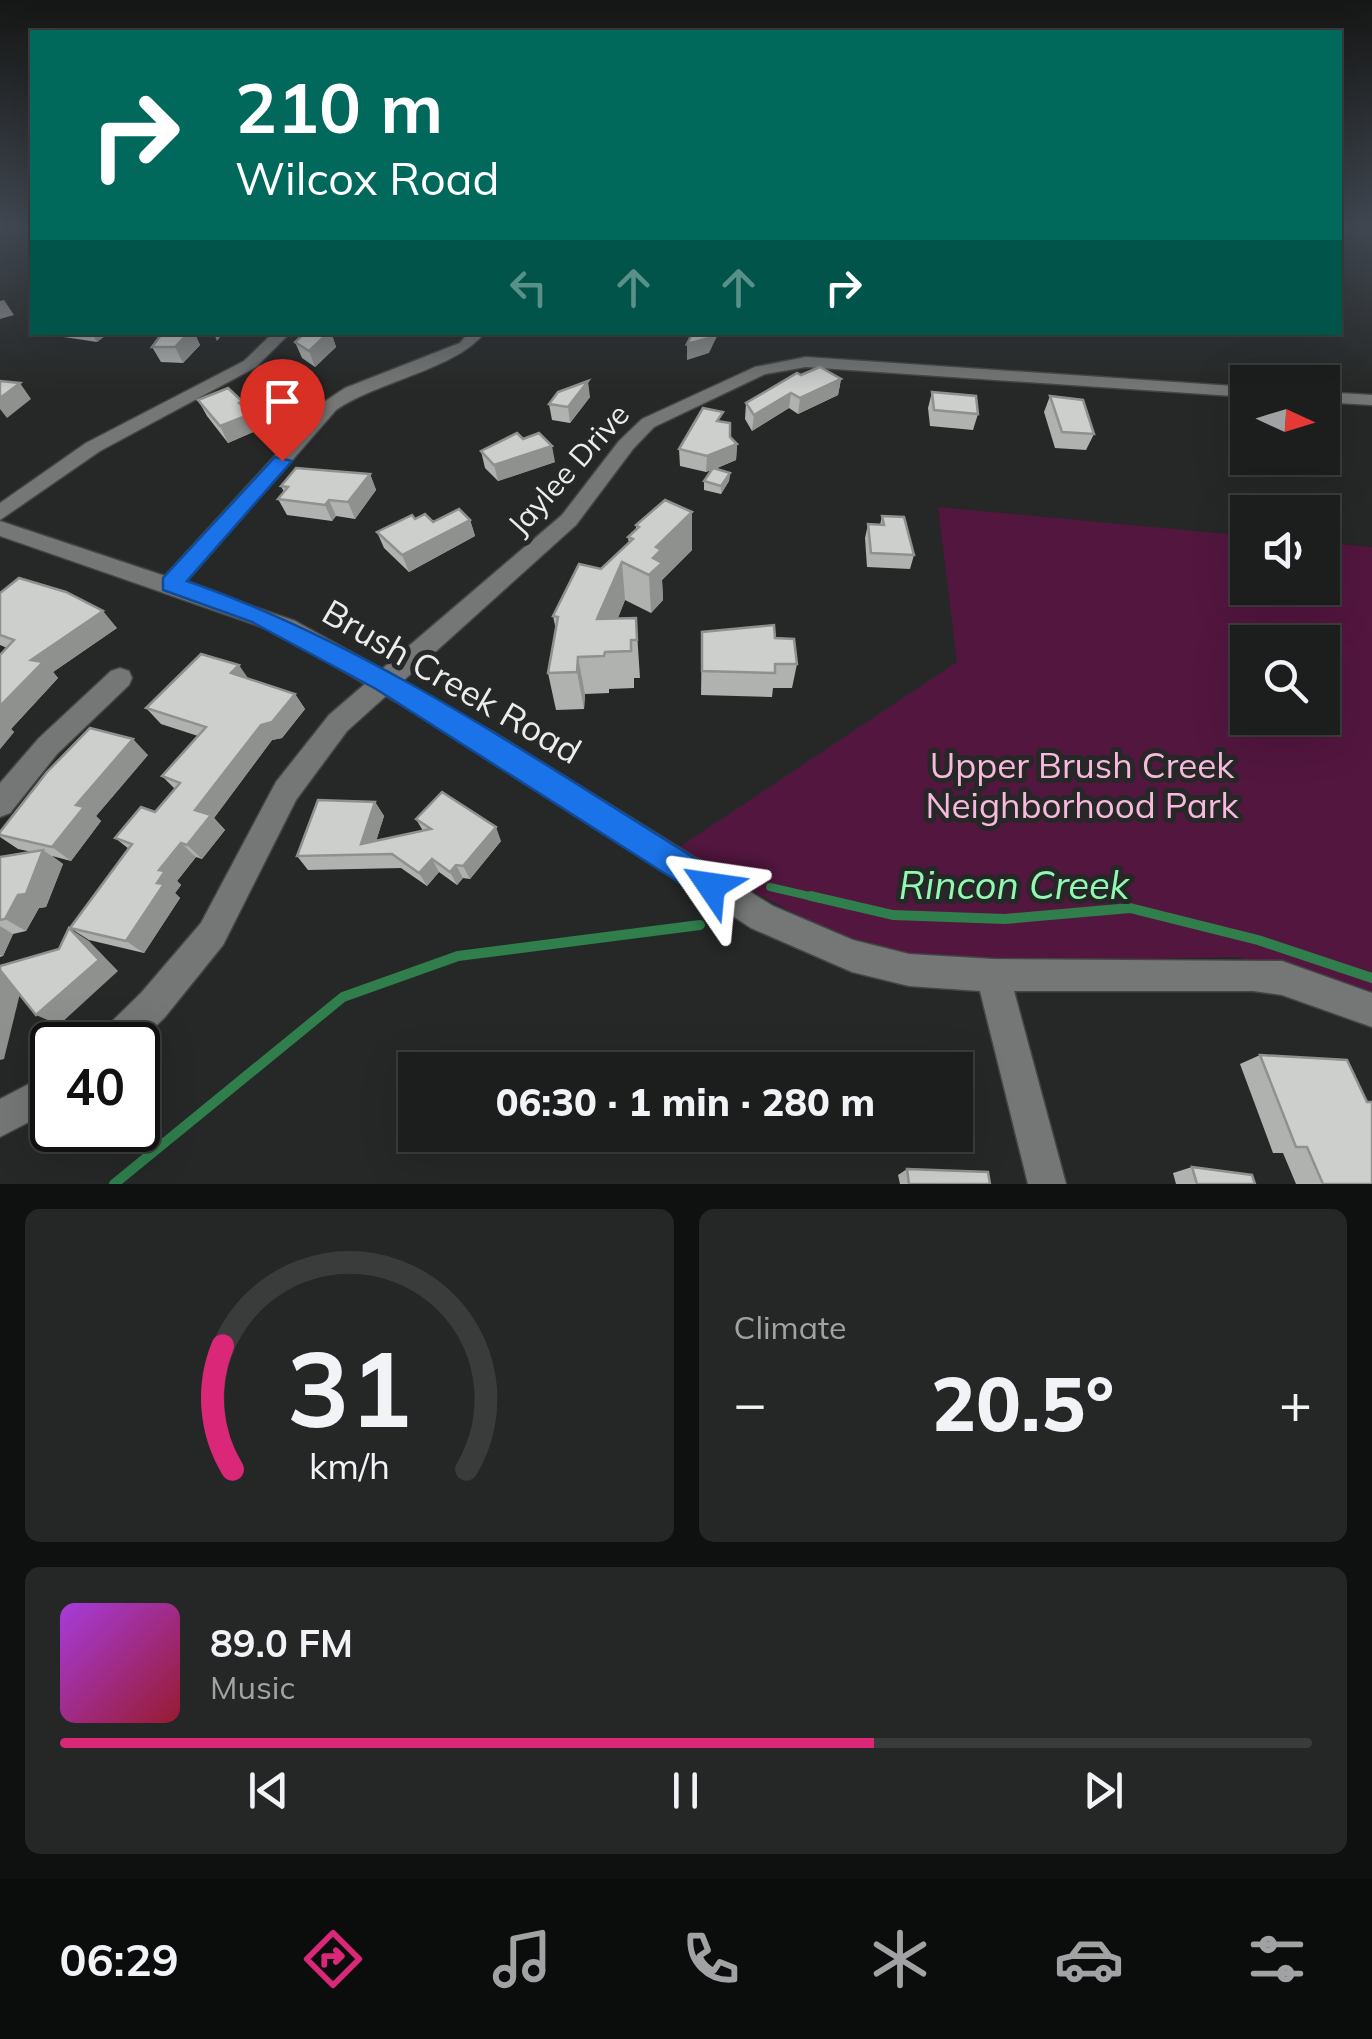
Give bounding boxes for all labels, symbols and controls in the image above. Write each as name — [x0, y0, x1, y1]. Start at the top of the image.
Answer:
text: 210 m — [235, 63, 443, 151]
icon: right — [70, 70, 200, 200]
text: Wilcox Road — [235, 150, 500, 206]
icon: left — [501, 260, 556, 315]
icon: ahead — [606, 260, 661, 315]
icon: ahead — [711, 260, 766, 315]
icon: right — [816, 260, 871, 315]
pin — [240, 359, 325, 462]
north arrow — [1230, 365, 1340, 475]
map controls — [1230, 365, 1340, 735]
icon: arrive — [255, 374, 310, 429]
street label: Jaylee Drive — [499, 395, 637, 543]
button: sound — [1230, 495, 1340, 605]
street label: Brush Creek Road — [315, 589, 589, 773]
button: search — [1230, 625, 1340, 735]
park label: Upper Brush Creek Neighborhood Park — [925, 743, 1240, 827]
position arrow — [659, 834, 763, 938]
water label: Rincon Creek — [899, 861, 1131, 909]
speed limit sign: 40 — [30, 1022, 160, 1152]
text: 06:30 · 1 min · 280 m — [496, 1078, 875, 1126]
text: Climate — [734, 1307, 846, 1347]
text: 31 — [287, 1322, 412, 1453]
text: 20.5° — [931, 1356, 1114, 1450]
text: − — [734, 1368, 767, 1437]
text: + — [1279, 1368, 1312, 1437]
text: km/h — [309, 1443, 390, 1488]
text: 89.0 FM — [210, 1619, 353, 1667]
text: Music — [210, 1667, 295, 1707]
icon: previous — [241, 1763, 296, 1818]
icon: pause — [658, 1763, 713, 1818]
icon: next — [1076, 1763, 1131, 1818]
icon: directions — [298, 1924, 368, 1994]
icon: music — [487, 1924, 557, 1994]
icon: phone — [676, 1924, 746, 1994]
icon: climate — [865, 1924, 935, 1994]
icon: car — [1054, 1924, 1124, 1994]
icon: filters — [1242, 1924, 1312, 1994]
text: 06:29 — [59, 1931, 179, 1987]

